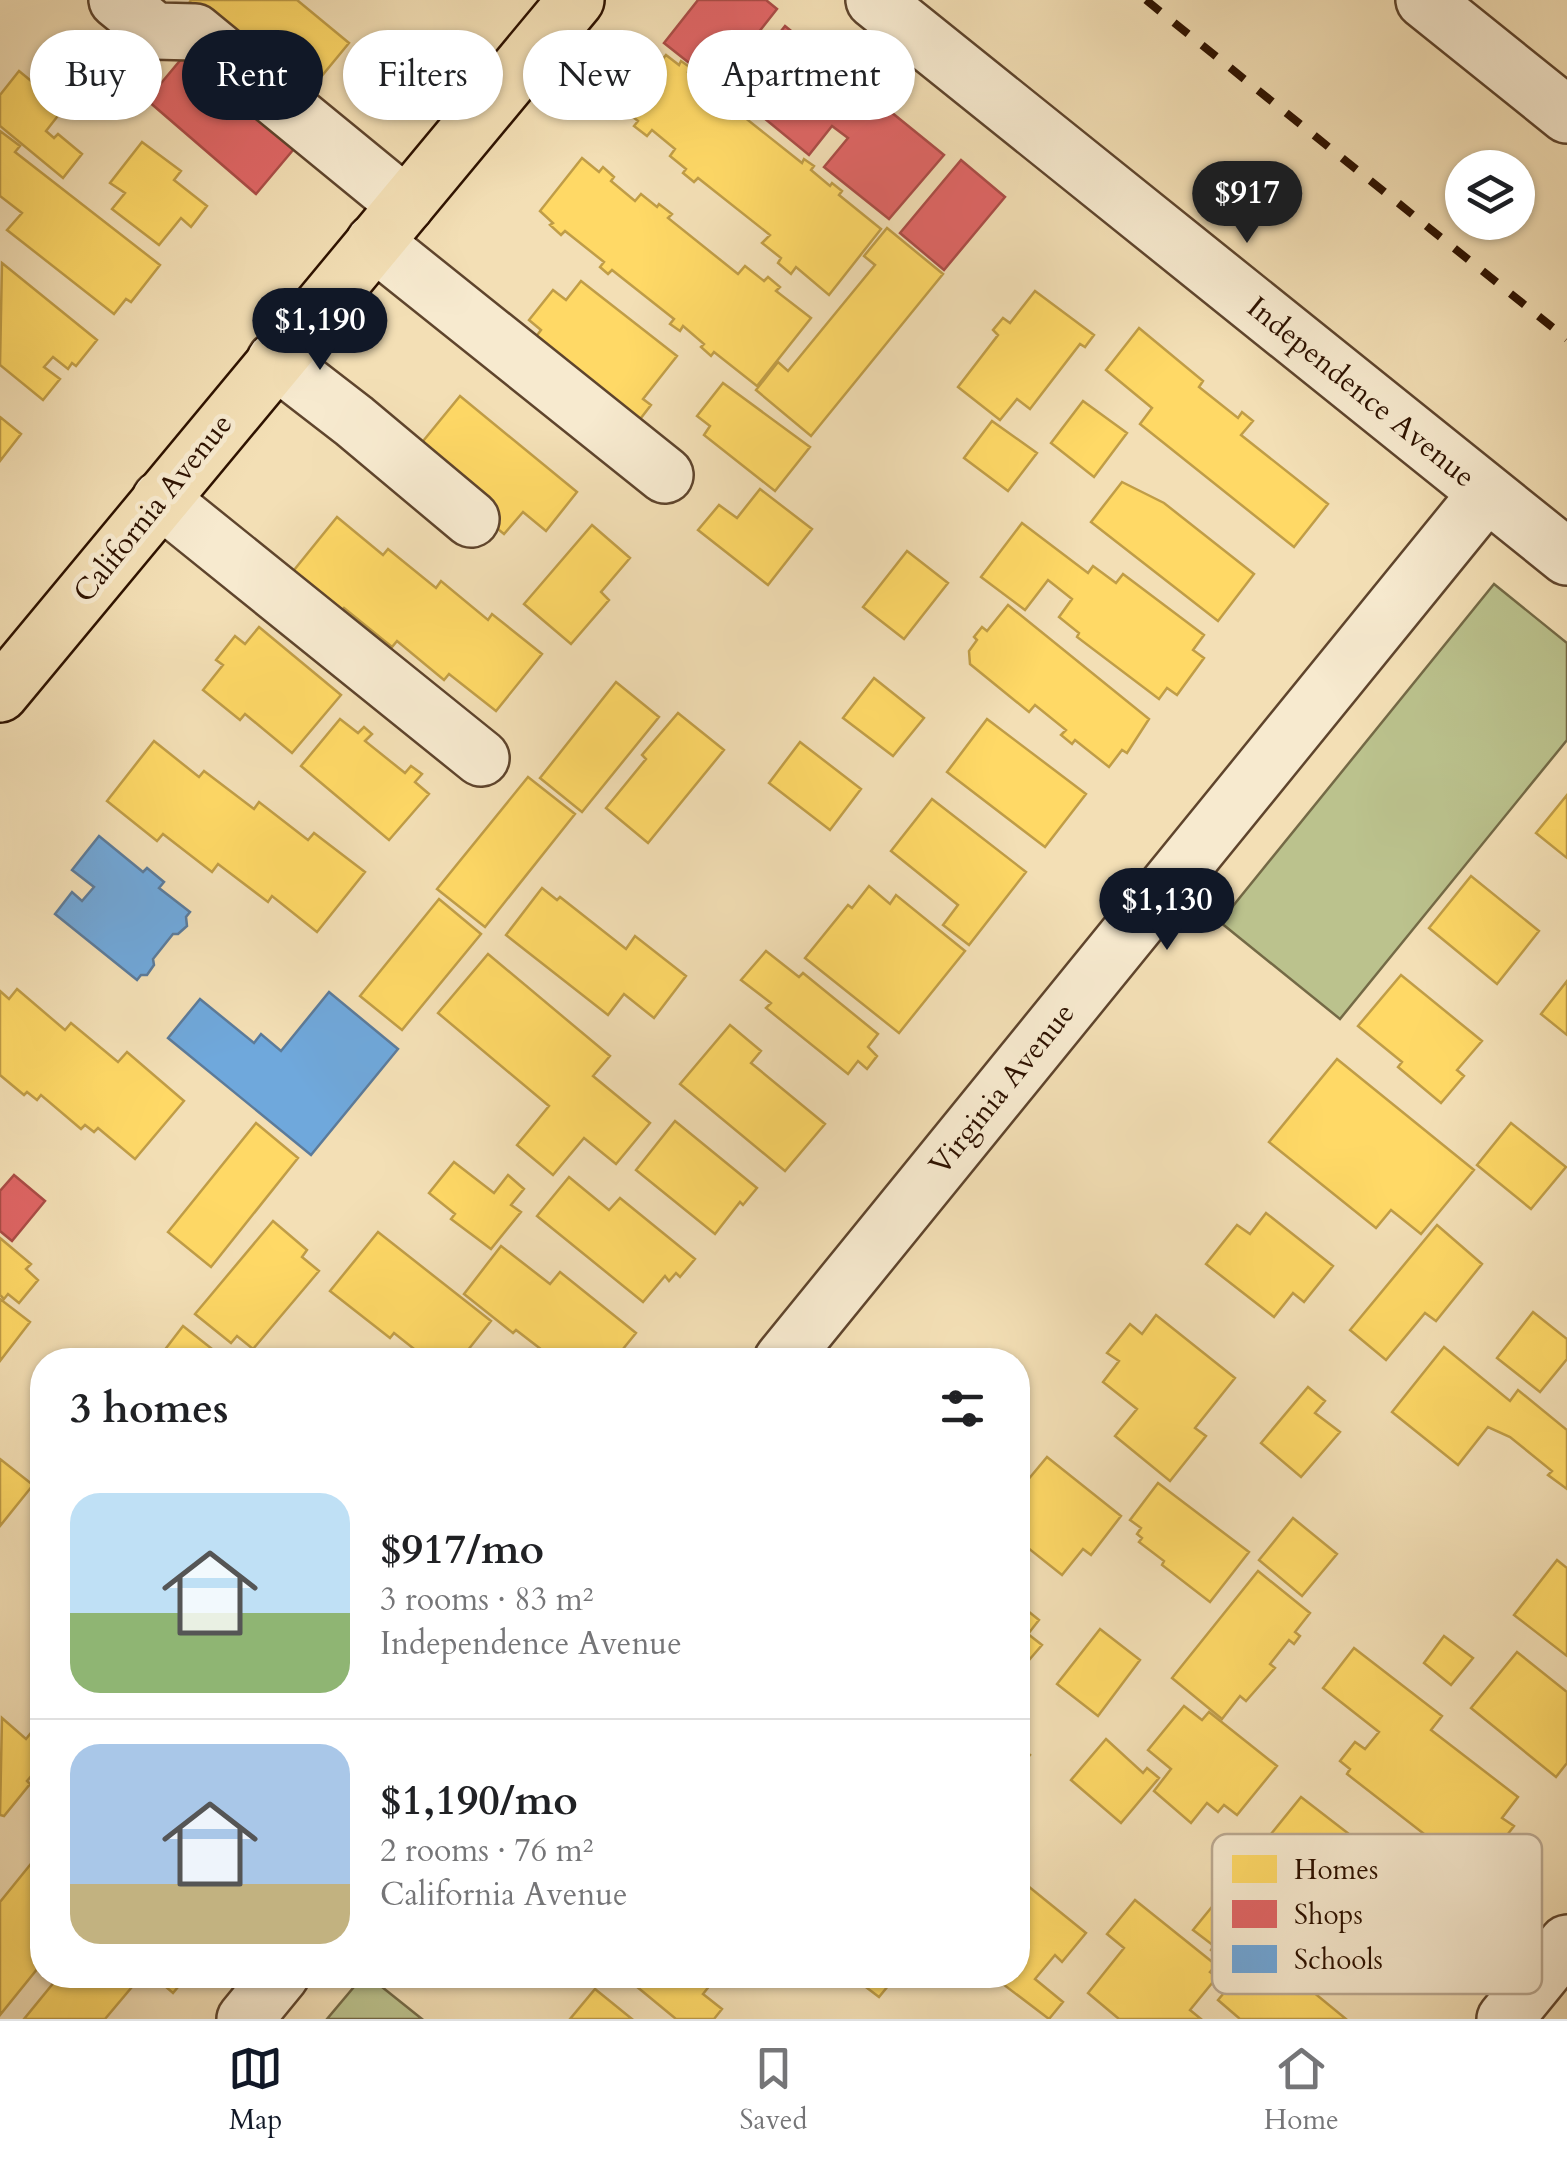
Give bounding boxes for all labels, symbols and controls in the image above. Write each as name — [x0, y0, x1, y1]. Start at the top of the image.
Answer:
chip: Buy — [30, 30, 162, 120]
chip: Rent — [182, 30, 323, 120]
chip: Filters — [343, 30, 503, 120]
chip: New — [523, 30, 667, 120]
chip: Apartment — [687, 30, 915, 120]
map controls — [1445, 150, 1535, 240]
button: layers — [1445, 150, 1535, 240]
pin: $917 — [1188, 161, 1306, 246]
text: $917 — [1214, 171, 1280, 215]
street label: Independence Avenue — [1238, 287, 1484, 497]
pin: $1,190 — [239, 288, 401, 373]
text: $1,190 — [274, 298, 366, 342]
street label: California Avenue — [64, 405, 242, 611]
pin: $1,130 — [1086, 868, 1248, 953]
text: $1,130 — [1121, 878, 1213, 922]
street label: Virginia Avenue — [920, 994, 1084, 1184]
text: 3 homes — [70, 1380, 228, 1437]
icon: filters — [935, 1381, 990, 1436]
text: $917/mo — [380, 1521, 544, 1578]
icon: home — [150, 1533, 270, 1653]
text: 3 rooms · 83 m² — [380, 1578, 593, 1622]
text: Independence Avenue — [380, 1622, 682, 1666]
text: $1,190/mo — [380, 1772, 578, 1829]
icon: home — [150, 1784, 270, 1904]
text: 2 rooms · 76 m² — [380, 1829, 593, 1873]
legend — [1212, 1834, 1542, 1994]
text: Homes — [1294, 1851, 1378, 1889]
text: California Avenue — [380, 1873, 628, 1917]
text: Shops — [1294, 1896, 1363, 1934]
text: Schools — [1294, 1941, 1383, 1979]
tab: Map — [228, 2041, 283, 2139]
tab: Saved — [740, 2041, 807, 2139]
tab: Home — [1264, 2041, 1339, 2139]

